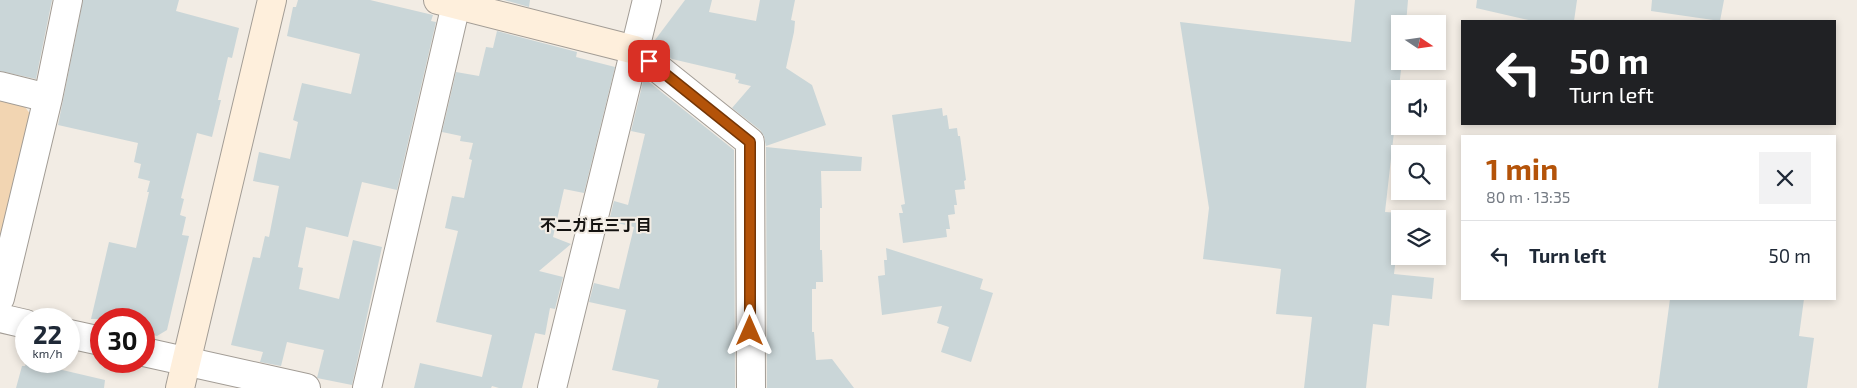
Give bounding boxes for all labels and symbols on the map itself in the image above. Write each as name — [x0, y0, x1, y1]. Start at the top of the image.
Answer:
north arrow — [1391, 15, 1446, 70]
pin — [628, 40, 670, 82]
district label: 不二ガ丘三丁目 — [540, 215, 652, 234]
position arrow — [723, 304, 775, 356]
speed limit sign: 30 — [90, 308, 155, 373]

